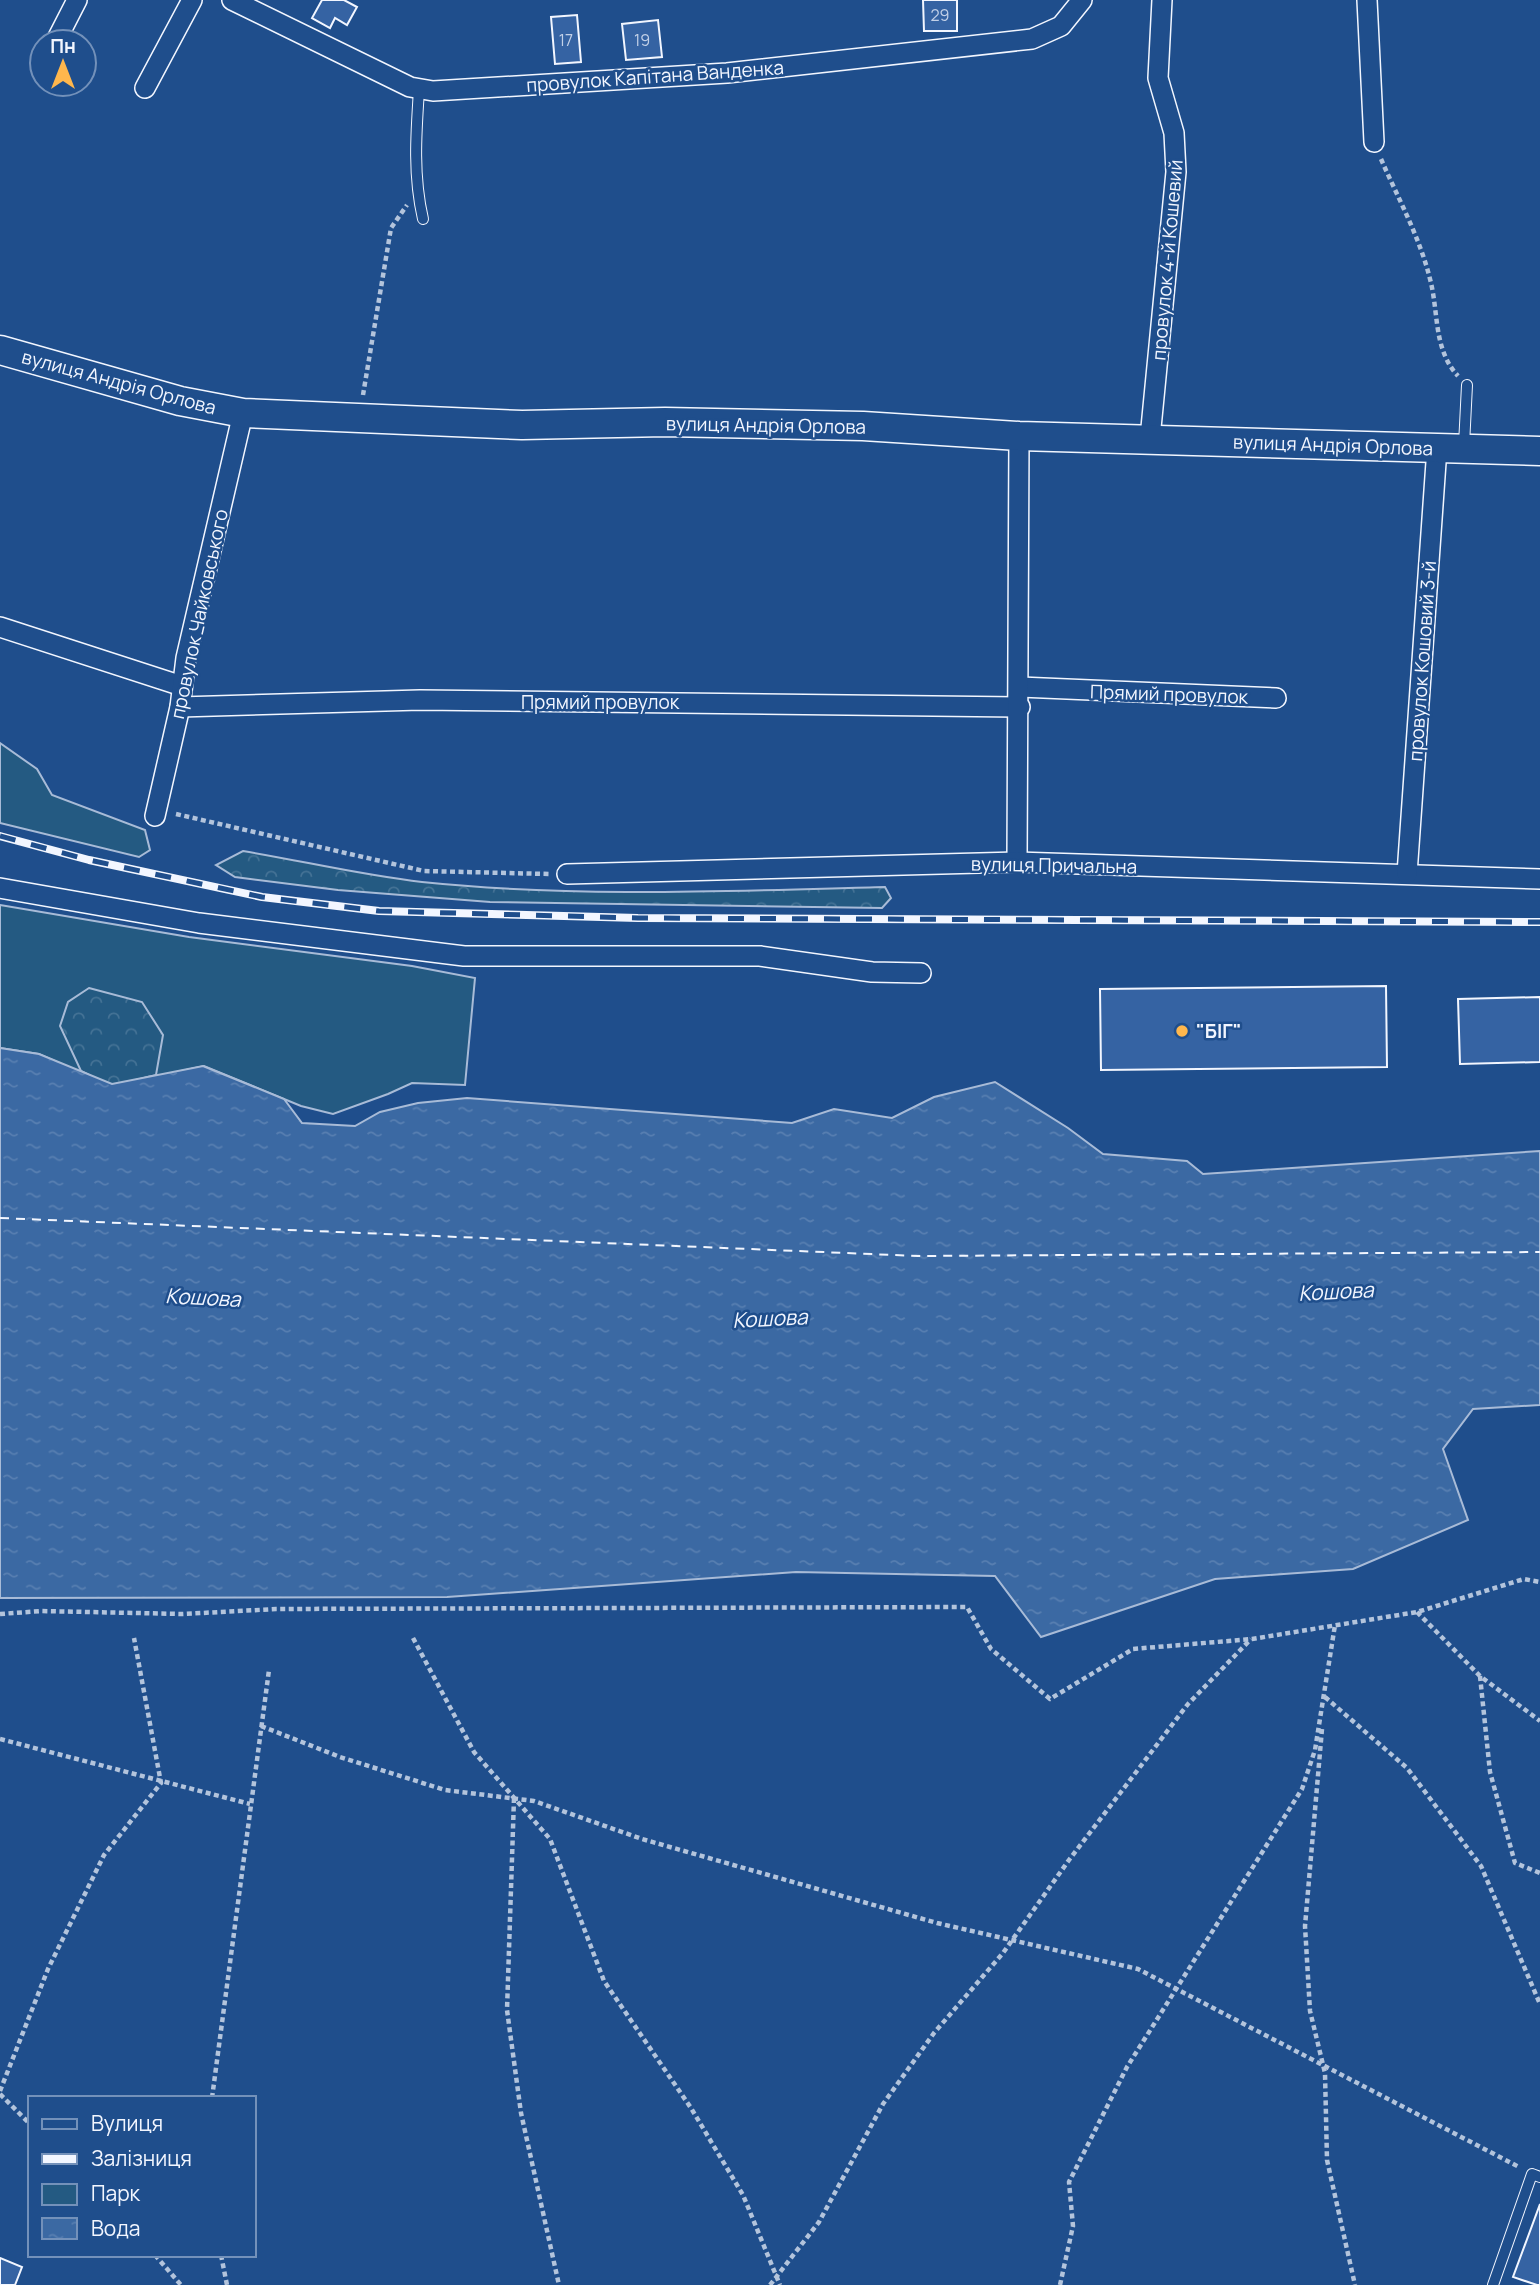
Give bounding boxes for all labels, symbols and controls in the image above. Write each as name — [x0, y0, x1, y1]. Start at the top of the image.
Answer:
house number: 29 — [930, 4, 950, 26]
north arrow — [28, 28, 98, 98]
house number: 17 — [559, 29, 573, 51]
house number: 19 — [634, 29, 650, 51]
text: Пн — [50, 33, 76, 59]
street label: провулок Капітана Ванденка — [525, 54, 785, 98]
street label: провулок 4-й Кошевий — [1145, 159, 1189, 361]
street label: вулиця Андрія Орлова — [19, 344, 219, 420]
street label: вулиця Андрія Орлова — [666, 410, 866, 440]
street label: вулиця Андрія Орлова — [1233, 429, 1433, 461]
street label: провулок Чайковського — [164, 507, 234, 721]
street label: провулок Кошовий 3-й — [1402, 560, 1442, 762]
street label: Прямий провулок — [1090, 678, 1249, 710]
street label: Прямий провулок — [521, 689, 680, 715]
street label: вулиця Причальна — [971, 851, 1137, 879]
place label: "БІГ" — [1196, 1018, 1242, 1044]
marker: "БІГ" — [1174, 1023, 1190, 1039]
water label: Кошова — [1298, 1275, 1376, 1307]
water label: Кошова — [165, 1281, 243, 1313]
water label: Кошова — [732, 1302, 810, 1334]
legend — [28, 2096, 256, 2257]
text: Вулиця — [91, 2109, 163, 2137]
text: Залізниця — [91, 2144, 192, 2172]
text: Парк — [91, 2179, 141, 2207]
text: Вода — [91, 2214, 141, 2242]

